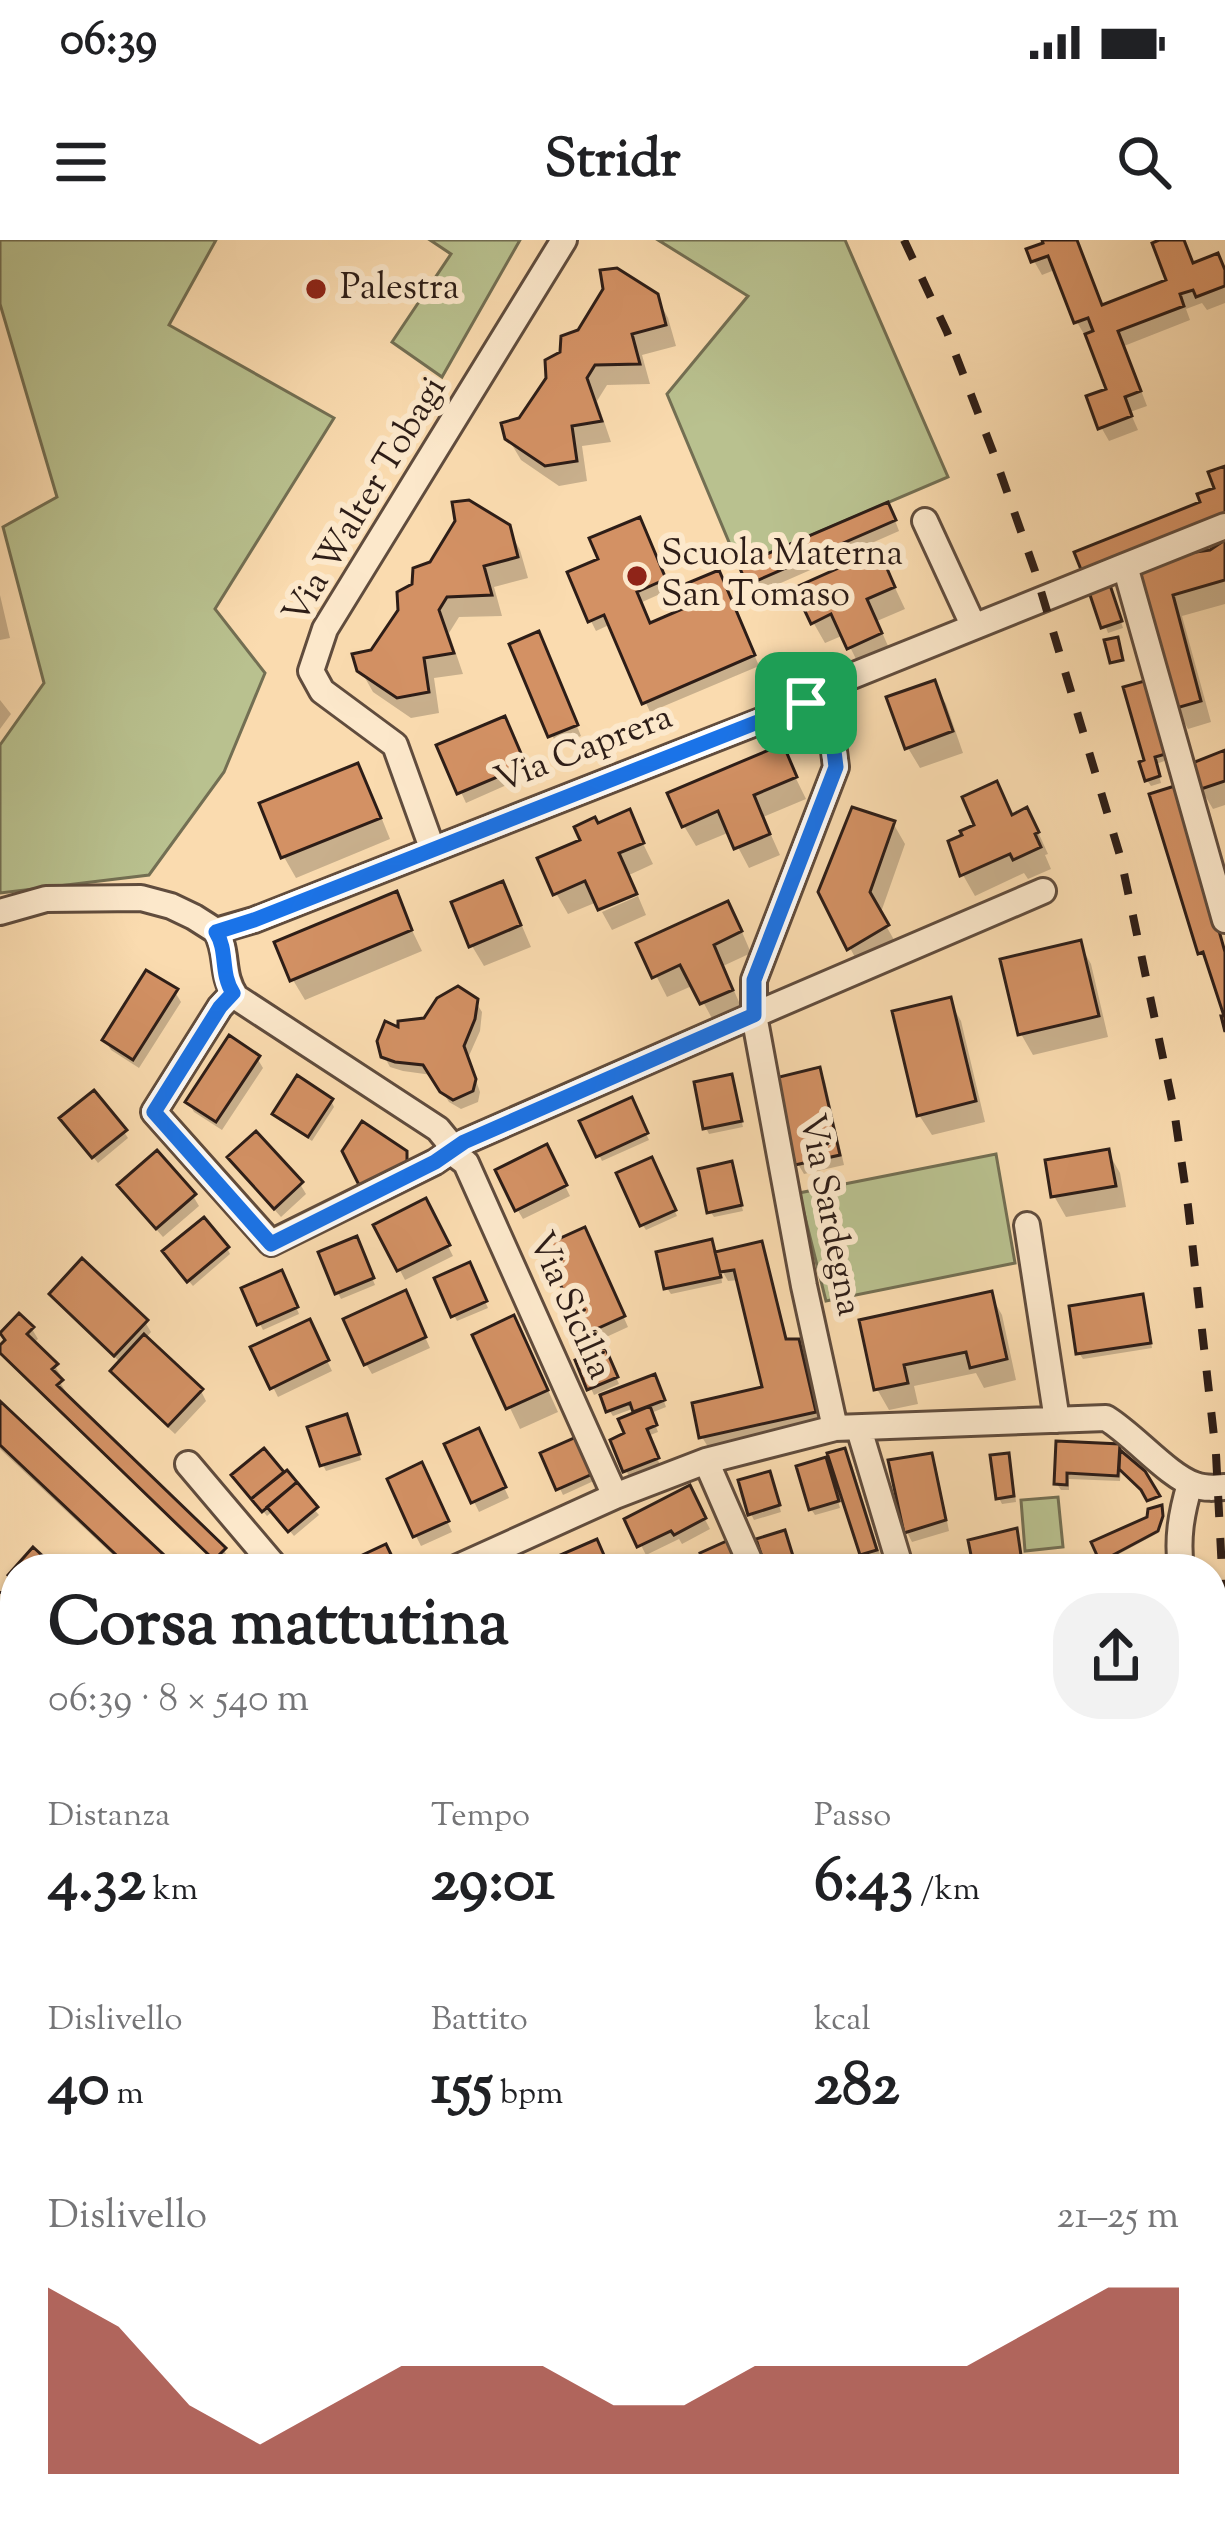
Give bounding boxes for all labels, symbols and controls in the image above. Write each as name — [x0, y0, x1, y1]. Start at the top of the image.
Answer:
text: 06:39 — [60, 10, 157, 75]
text: Stridr — [544, 123, 681, 201]
icon: menu — [48, 129, 114, 195]
icon: search — [1111, 129, 1177, 195]
place label: Palestra — [340, 263, 459, 315]
marker: Palestra — [303, 276, 329, 302]
street label: Via Walter Tobagi — [271, 367, 461, 635]
place label: Scuola Materna San Tomaso — [661, 529, 903, 622]
marker: Scuola Materna San Tomaso — [624, 563, 650, 589]
pin — [755, 652, 857, 754]
icon: arrive — [773, 670, 839, 736]
street label: Via Caprera — [488, 692, 680, 808]
street label: Via Sardegna — [784, 1110, 874, 1320]
street label: Via Sicilia — [513, 1224, 625, 1388]
text: Corsa mattutina — [48, 1580, 509, 1675]
button: share — [1053, 1593, 1179, 1719]
text: 06:39 · 8 × 540 m — [48, 1673, 309, 1729]
text: Distanza — [48, 1793, 170, 1841]
text: Tempo — [431, 1793, 530, 1841]
text: Passo — [814, 1793, 891, 1841]
text: 4.32 — [48, 1841, 146, 1928]
text: 29:01 — [431, 1841, 555, 1928]
text: 6:43 — [814, 1841, 913, 1928]
text: km — [146, 1867, 198, 1915]
text: /km — [913, 1867, 980, 1915]
text: Dislivello — [48, 1997, 183, 2045]
text: Battito — [431, 1997, 528, 2045]
text: kcal — [814, 1997, 871, 2045]
text: 40 — [48, 2045, 109, 2132]
text: 155 — [431, 2045, 493, 2132]
text: 282 — [814, 2045, 900, 2132]
text: m — [109, 2071, 144, 2119]
text: bpm — [493, 2071, 563, 2119]
text: Dislivello — [48, 2190, 207, 2246]
text: 21–25 m — [1057, 2190, 1179, 2246]

